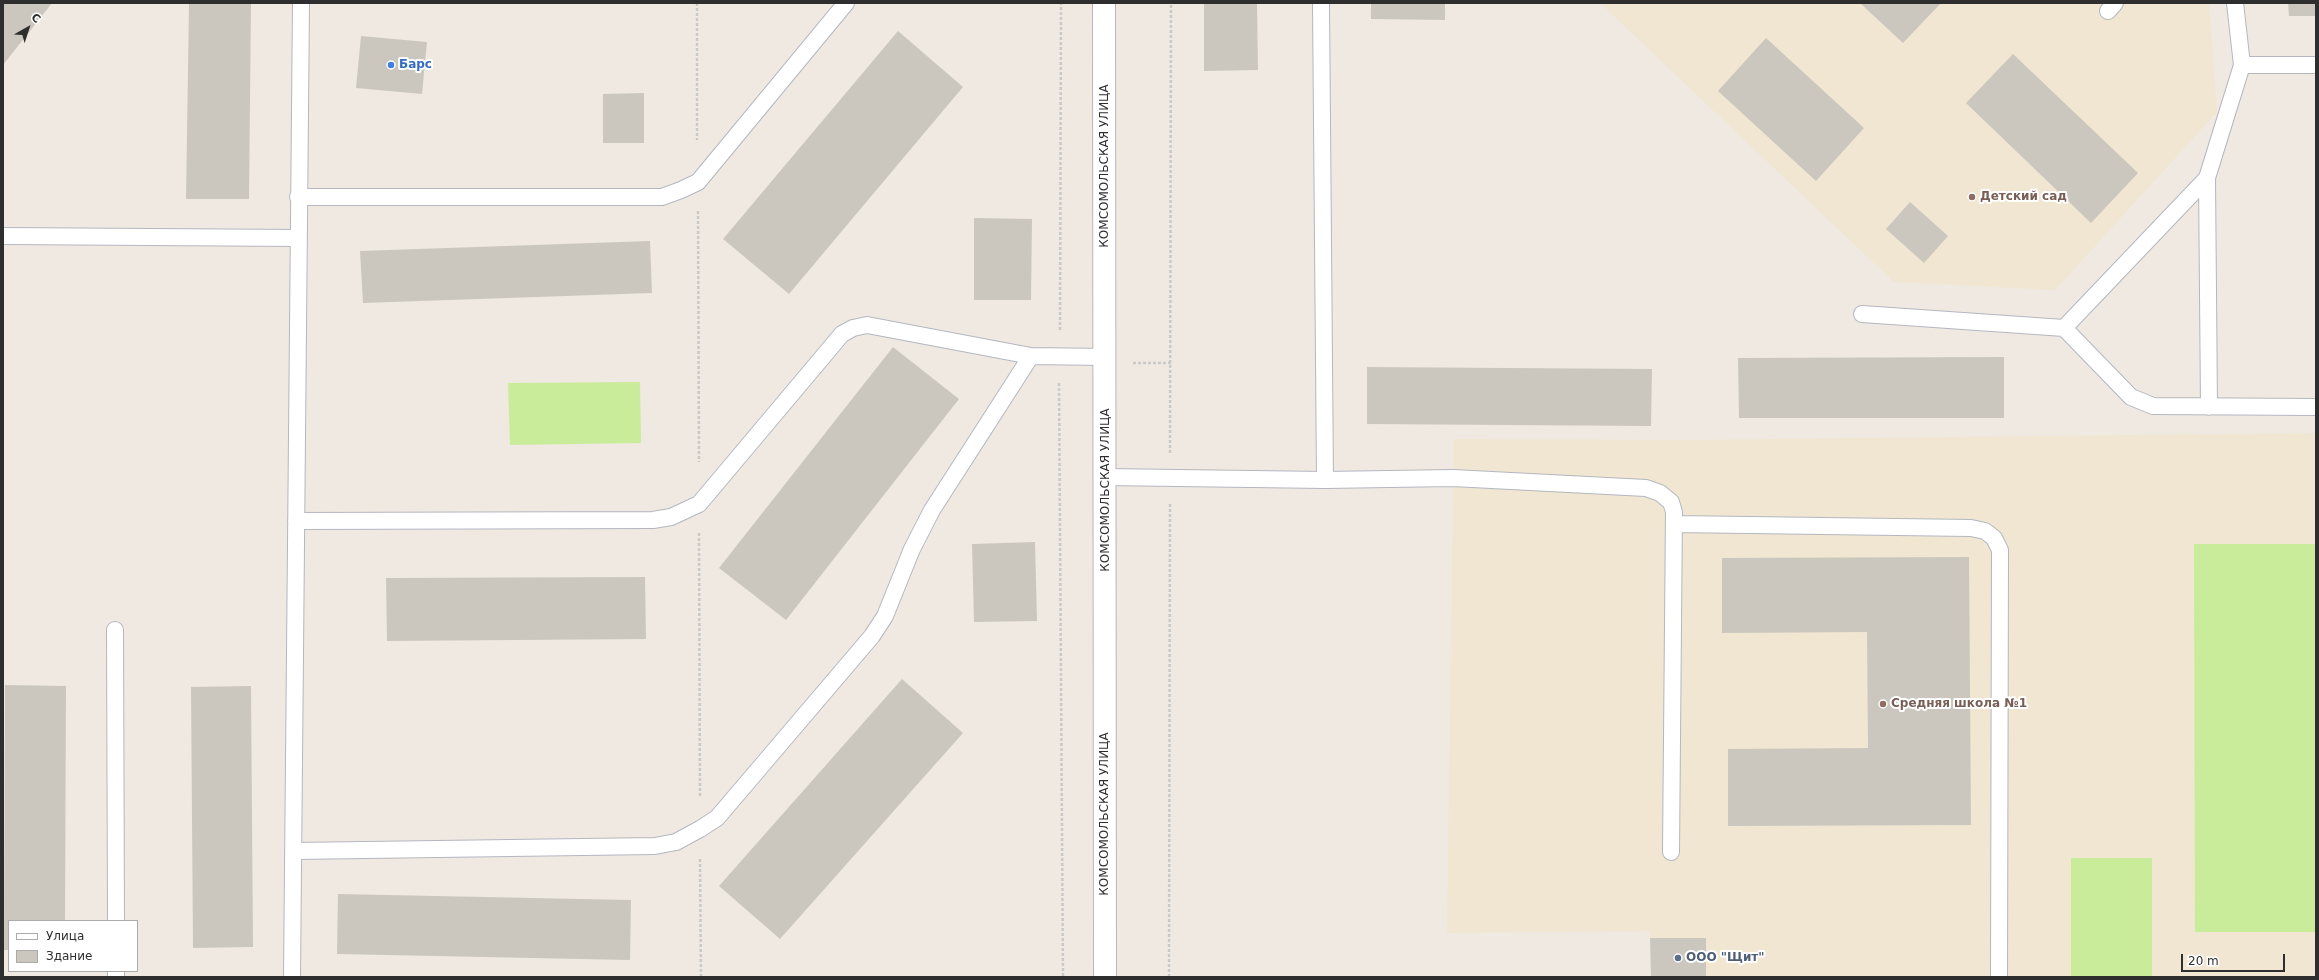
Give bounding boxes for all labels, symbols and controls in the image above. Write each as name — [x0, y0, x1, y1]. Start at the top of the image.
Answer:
north arrow — [8, 8, 48, 48]
text: С — [29, 11, 43, 26]
place label: Барс — [399, 58, 432, 72]
marker: Барс — [386, 60, 396, 70]
street label: КОМСОМОЛЬСКАЯ УЛИЦА — [1098, 84, 1112, 248]
place label: Детский сад — [1980, 190, 2067, 204]
marker: Детский сад — [1967, 192, 1977, 202]
street label: КОМСОМОЛЬСКАЯ УЛИЦА — [1099, 408, 1113, 572]
place label: Средняя школа №1 — [1891, 697, 2027, 711]
marker: Средняя школа №1 — [1878, 699, 1888, 709]
street label: КОМСОМОЛЬСКАЯ УЛИЦА — [1098, 732, 1112, 896]
legend — [8, 920, 138, 972]
text: Улица — [46, 929, 84, 943]
scale bar — [2183, 946, 2287, 972]
text: Здание — [46, 949, 92, 963]
place label: ООО "Щит" — [1686, 951, 1765, 965]
marker: ООО "Щит" — [1673, 953, 1683, 963]
text: 20 m — [2188, 954, 2219, 968]

